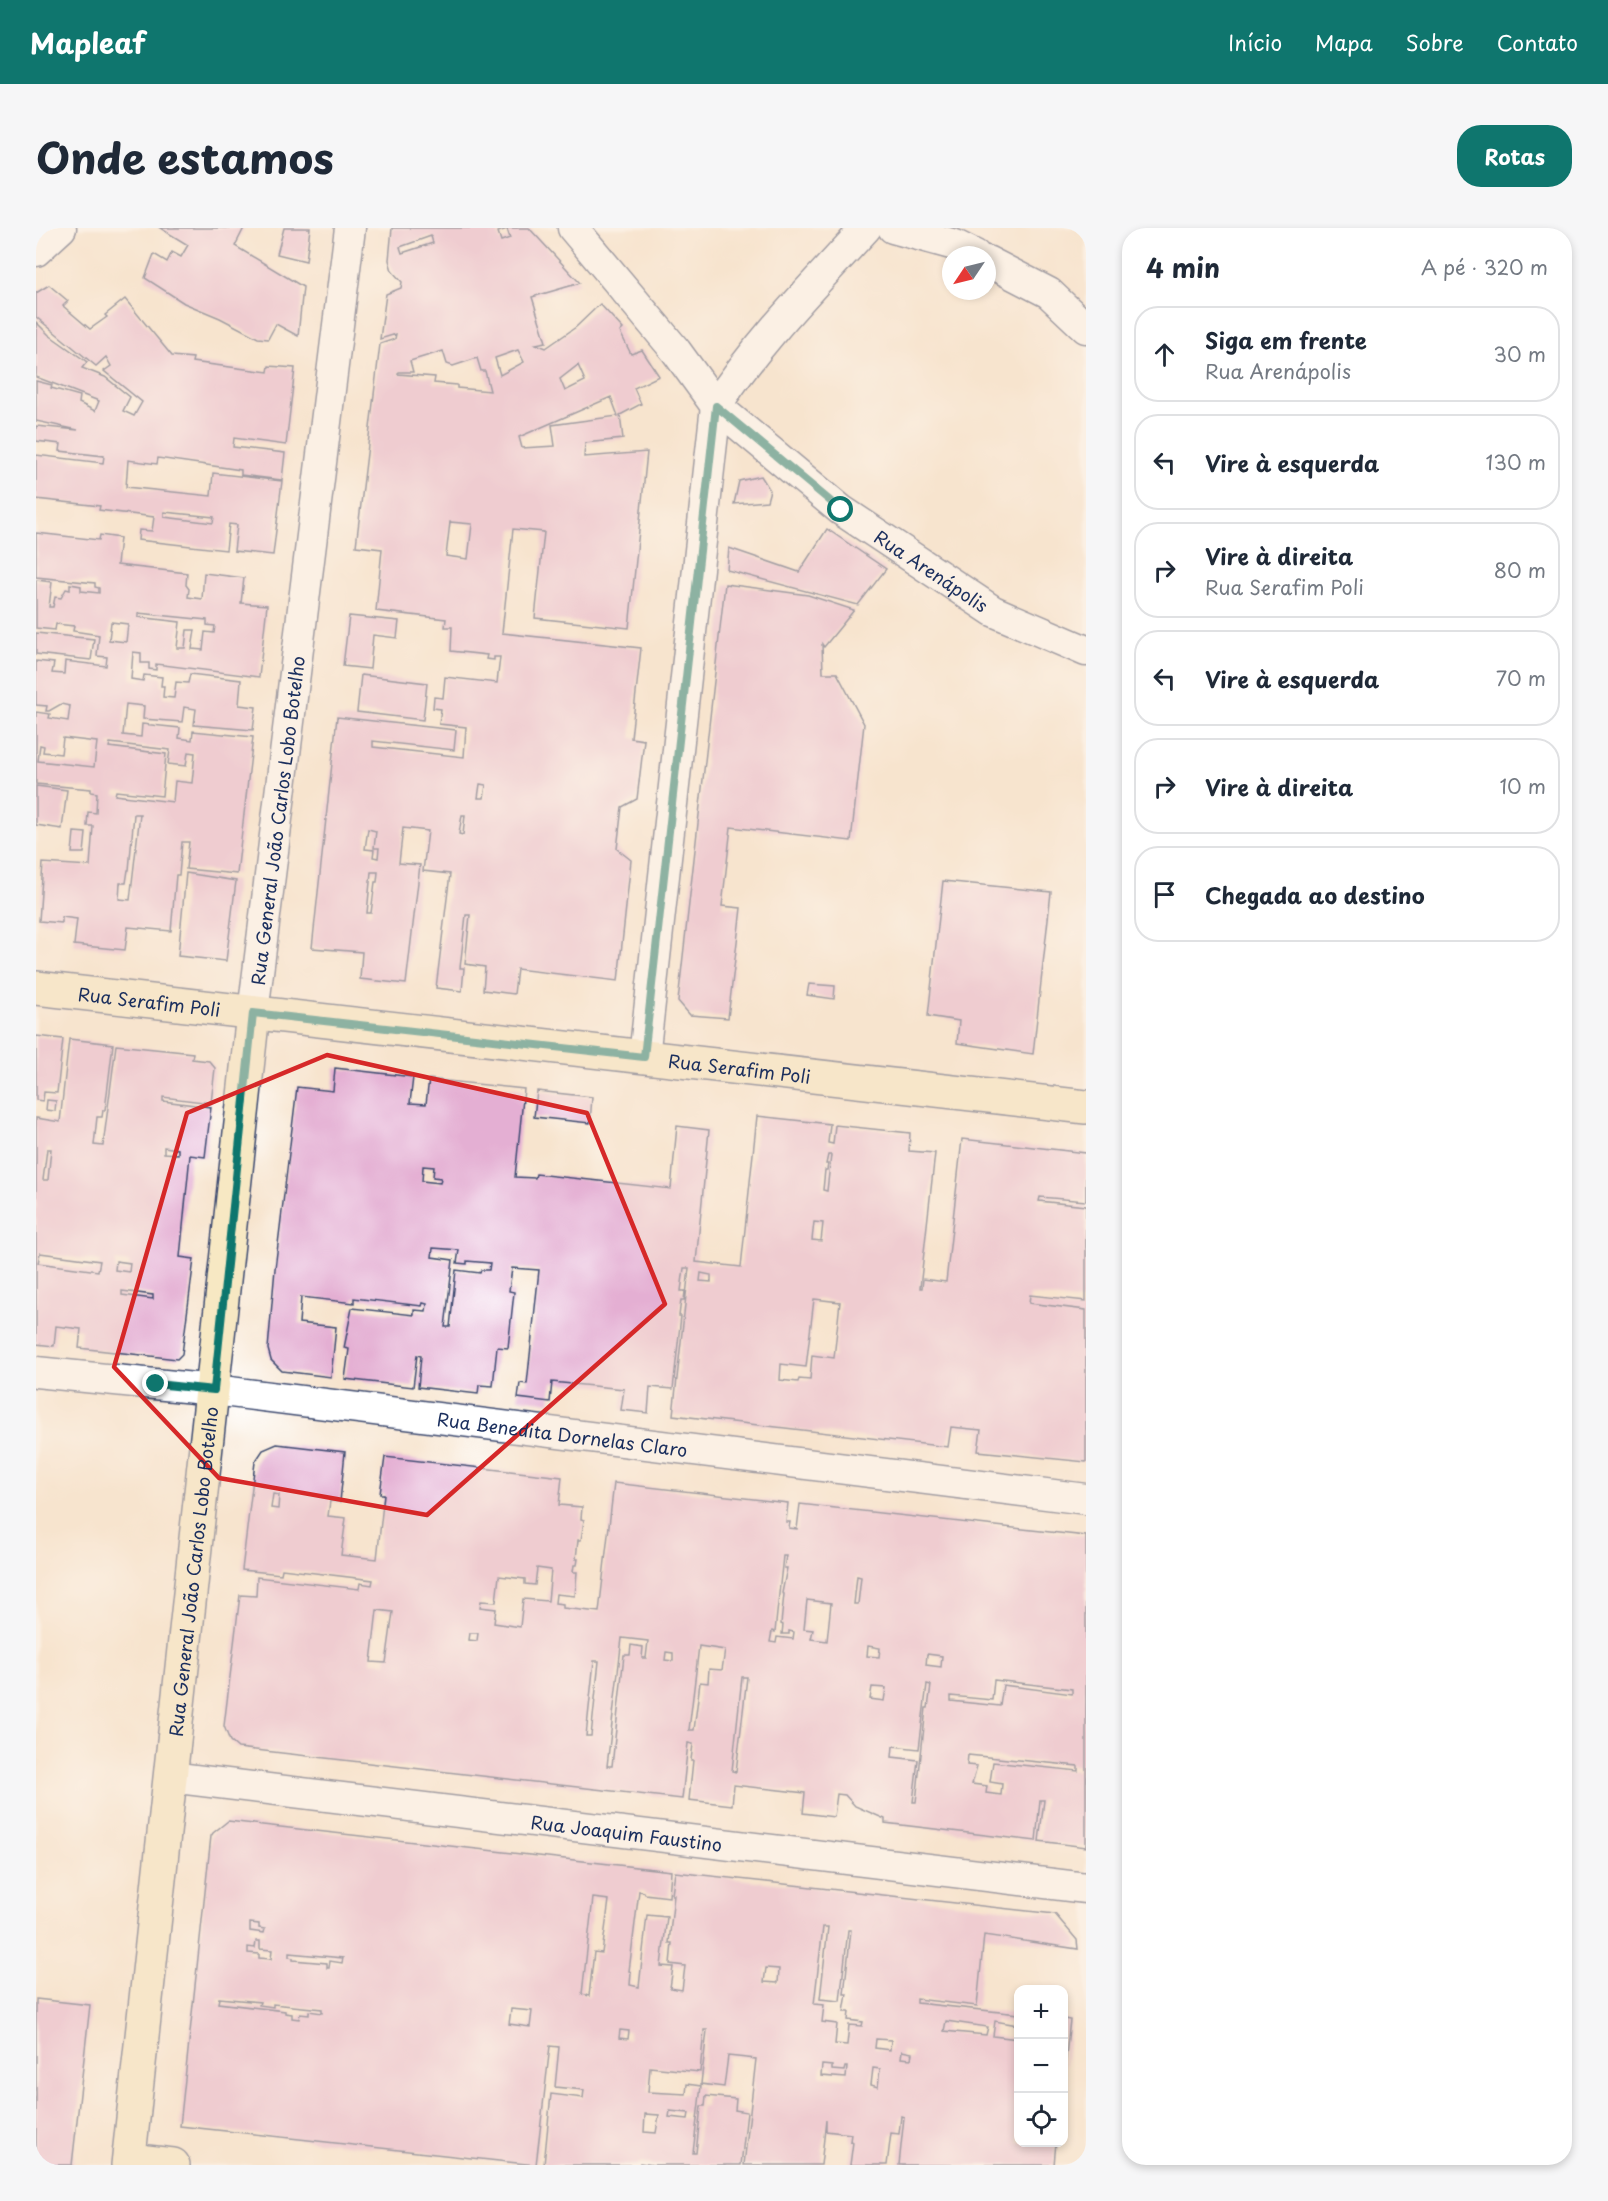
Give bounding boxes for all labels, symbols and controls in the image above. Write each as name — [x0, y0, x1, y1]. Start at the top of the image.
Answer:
text: Mapleaf — [30, 21, 146, 64]
text: Início — [1228, 26, 1282, 58]
text: Mapa — [1315, 26, 1373, 58]
text: Sobre — [1406, 26, 1464, 58]
text: Contato — [1497, 26, 1578, 58]
text: Onde estamos — [36, 125, 334, 188]
button: Rotas — [1457, 125, 1572, 187]
north arrow — [942, 246, 996, 300]
text: 4 min — [1146, 248, 1220, 287]
text: A pé · 320 m — [1421, 252, 1548, 282]
text: Siga em frente — [1205, 323, 1367, 356]
icon: ahead — [1148, 338, 1181, 371]
text: 30 m — [1493, 339, 1546, 369]
text: Rua Arenápolis — [1205, 356, 1351, 386]
icon: left — [1148, 446, 1181, 479]
text: Vire à esquerda — [1205, 446, 1379, 479]
text: 130 m — [1486, 447, 1546, 477]
route start — [827, 496, 853, 522]
street label: Rua Arenápolis — [869, 523, 994, 618]
text: Vire à direita — [1205, 539, 1353, 572]
icon: right — [1148, 554, 1181, 587]
text: 80 m — [1494, 555, 1546, 585]
text: Rua Serafim Poli — [1205, 572, 1364, 602]
street label: Rua General João Carlos Lobo Botelho — [243, 654, 311, 987]
icon: left — [1148, 662, 1181, 695]
text: Vire à esquerda — [1205, 662, 1379, 695]
text: 70 m — [1496, 663, 1546, 693]
icon: right — [1148, 770, 1181, 803]
text: Vire à direita — [1205, 770, 1353, 803]
text: 10 m — [1499, 771, 1546, 801]
icon: arrive — [1148, 878, 1181, 911]
text: Chegada ao destino — [1205, 878, 1425, 911]
street label: Rua Serafim Poli — [77, 979, 222, 1022]
street label: Rua Serafim Poli — [667, 1046, 812, 1089]
route end — [142, 1370, 168, 1396]
street label: Rua General João Carlos Lobo Botelho — [161, 1405, 224, 1738]
street label: Rua Benedita Dornelas Claro — [436, 1405, 689, 1463]
street label: Rua Joaquim Faustino — [529, 1807, 724, 1857]
map controls — [1014, 1985, 1068, 2147]
button: + — [1014, 1985, 1068, 2039]
button: − — [1014, 2039, 1068, 2093]
button: locate — [1014, 2093, 1068, 2147]

